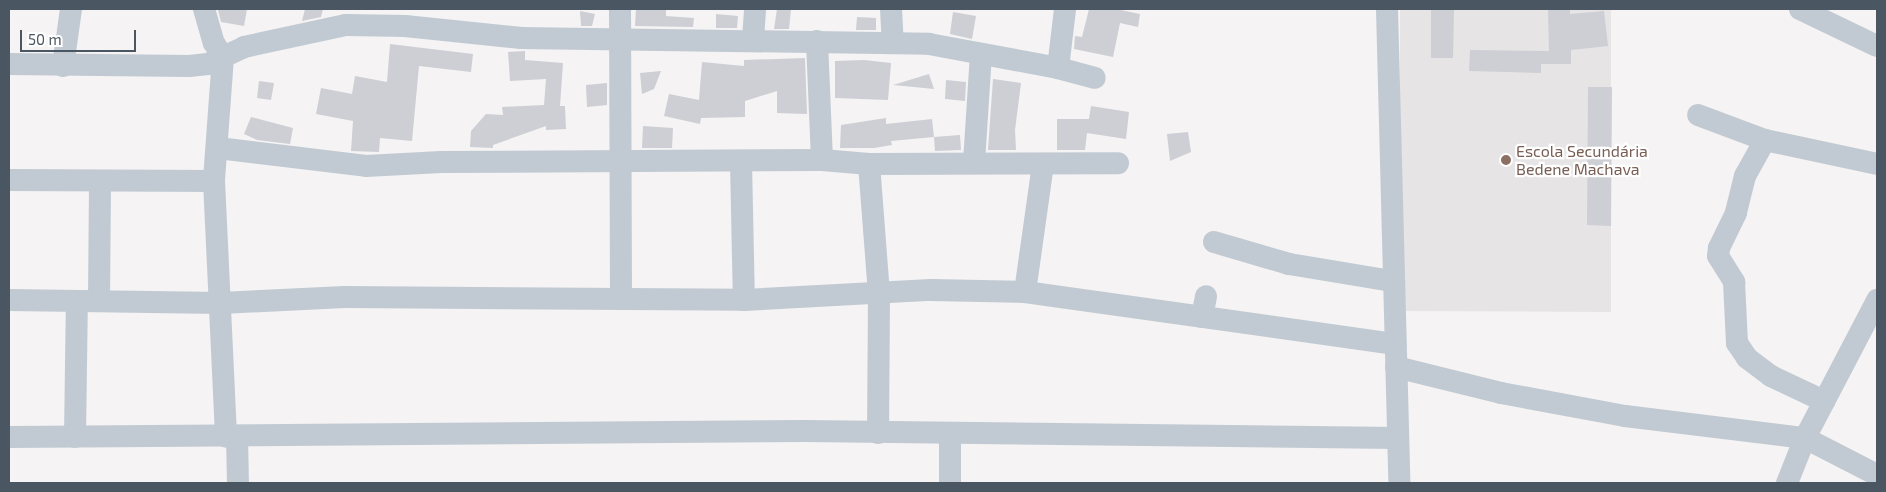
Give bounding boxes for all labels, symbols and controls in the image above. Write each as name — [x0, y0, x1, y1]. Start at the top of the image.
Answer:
scale bar — [22, 20, 139, 52]
text: 50 m — [28, 30, 62, 48]
place label: Escola Secundária Bedene Machava — [1516, 141, 1648, 179]
marker: Escola Secundária Bedene Machava — [1500, 154, 1512, 166]

